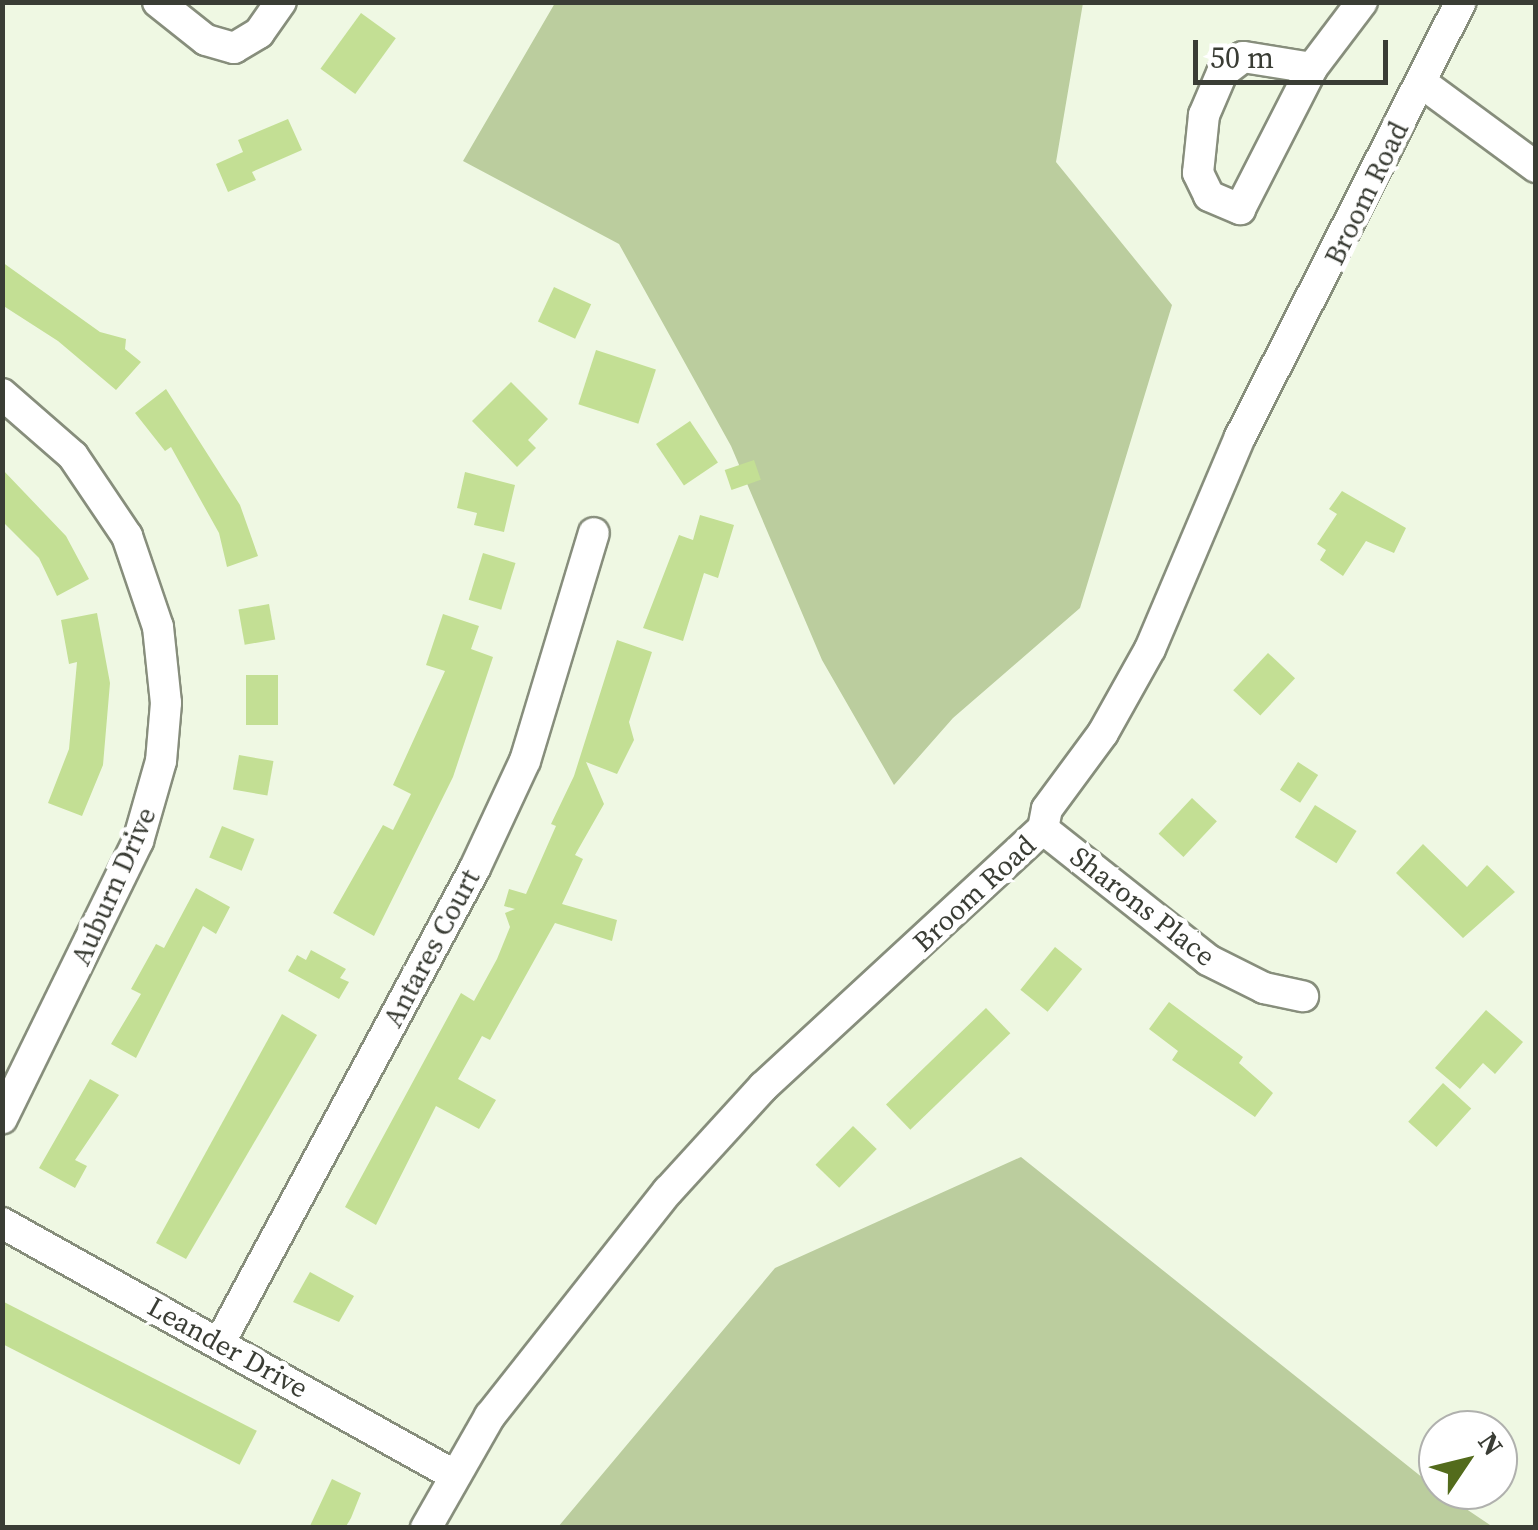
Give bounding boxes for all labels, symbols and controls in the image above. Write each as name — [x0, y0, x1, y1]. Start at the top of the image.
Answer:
scale bar — [1198, 20, 1393, 82]
text: 50 m — [1210, 37, 1274, 78]
street label: Broom Road — [1317, 116, 1415, 270]
street label: Auburn Drive — [63, 802, 163, 970]
street label: Broom Road — [906, 828, 1042, 958]
street label: Sharons Place — [1064, 839, 1222, 973]
street label: Antares Court — [375, 863, 487, 1033]
street label: Leander Drive — [142, 1289, 314, 1405]
north arrow — [1418, 1410, 1518, 1510]
text: N — [1470, 1425, 1512, 1463]

